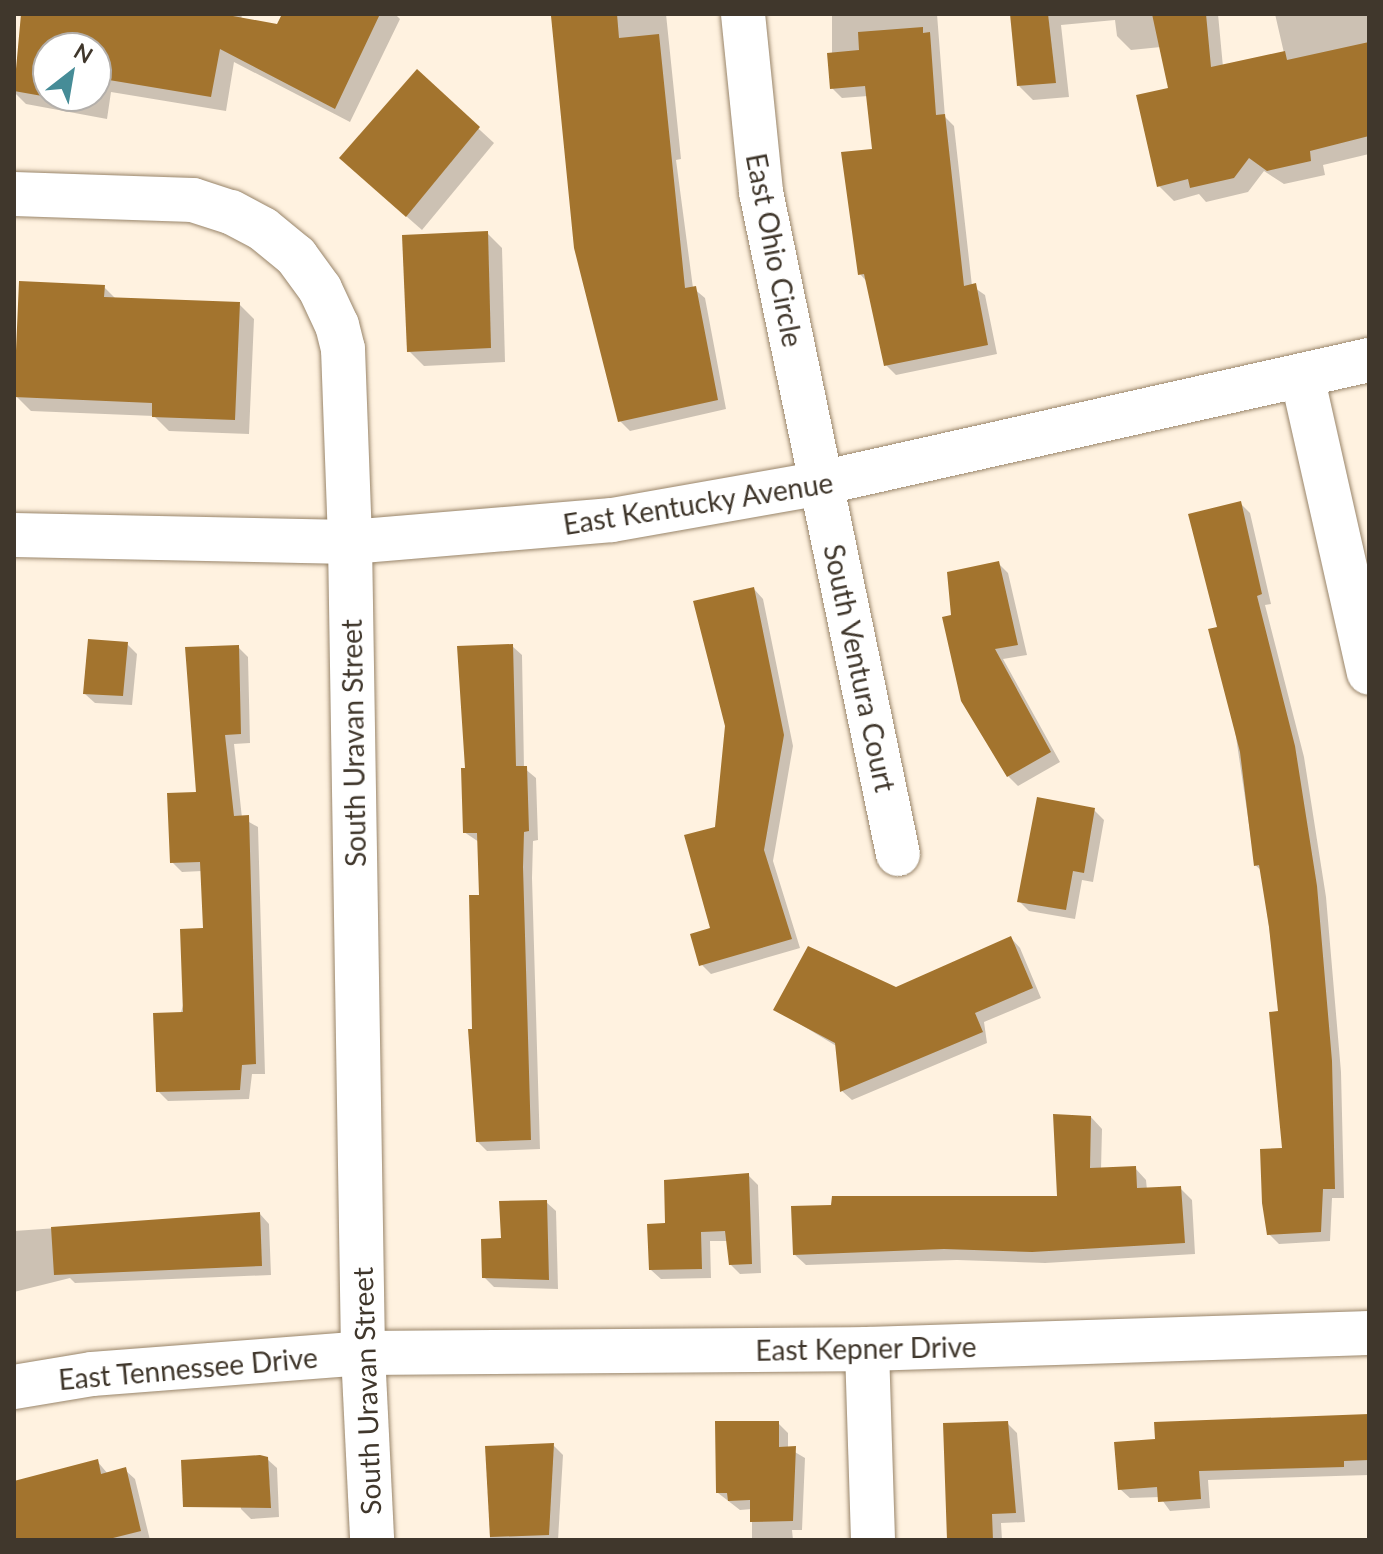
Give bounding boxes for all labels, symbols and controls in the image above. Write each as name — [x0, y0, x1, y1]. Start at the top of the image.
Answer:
north arrow — [32, 32, 112, 112]
text: N — [69, 37, 98, 69]
street label: East Ohio Circle — [740, 150, 810, 350]
street label: East Kentucky Avenue — [560, 465, 836, 541]
street label: South Ventura Court — [817, 541, 903, 795]
street label: South Uravan Street — [334, 619, 372, 867]
street label: South Uravan Street — [345, 1267, 387, 1515]
street label: East Kepner Drive — [755, 1329, 977, 1367]
street label: East Tennessee Drive — [57, 1340, 319, 1396]

